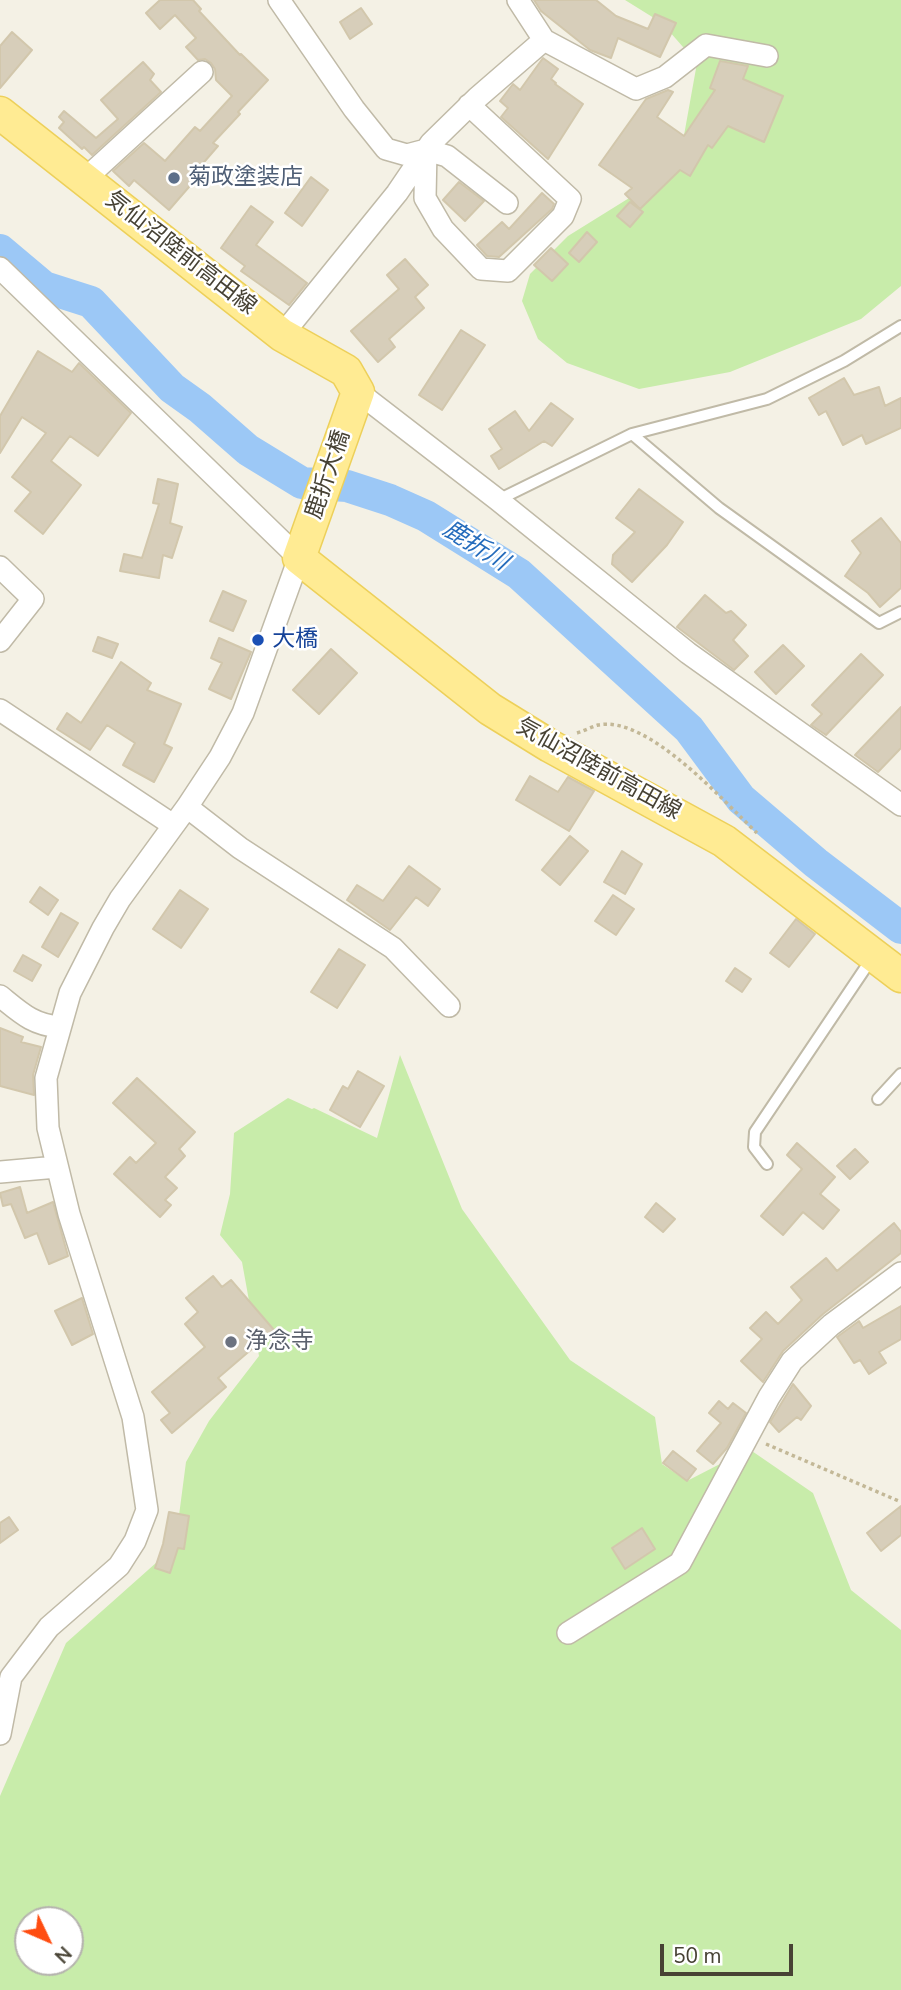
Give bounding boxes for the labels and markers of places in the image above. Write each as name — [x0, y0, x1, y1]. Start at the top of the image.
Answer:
place label: 菊政塗装店 — [188, 164, 303, 192]
marker: 菊政塗装店 — [166, 170, 182, 186]
place label: 大橋 — [272, 626, 318, 654]
marker: 大橋 — [250, 632, 266, 648]
place label: 浄念寺 — [245, 1328, 314, 1356]
marker: 浄念寺 — [223, 1334, 239, 1350]

